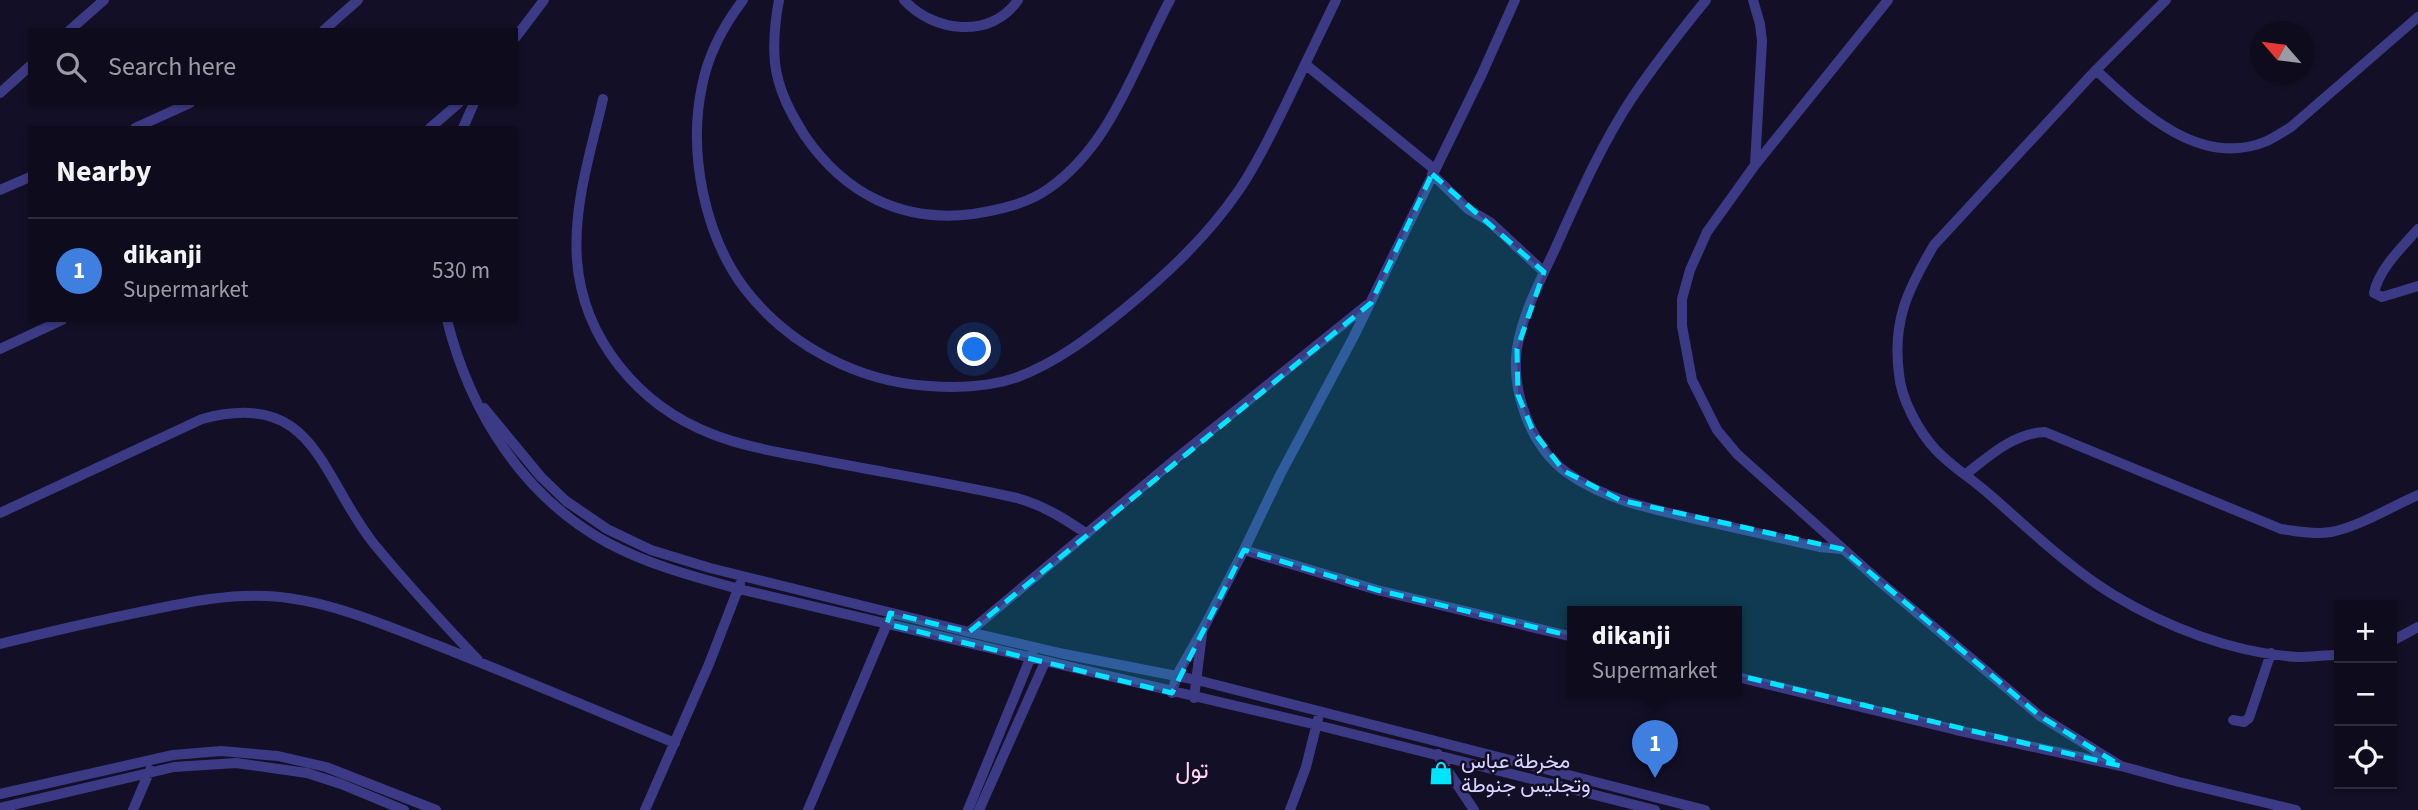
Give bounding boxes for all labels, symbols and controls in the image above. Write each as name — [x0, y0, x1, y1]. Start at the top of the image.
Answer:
north arrow — [2250, 21, 2313, 84]
search box — [28, 28, 518, 105]
icon: search — [52, 48, 90, 86]
text: Search here — [108, 48, 236, 85]
text: Nearby — [56, 150, 151, 193]
text: dikanji — [123, 236, 202, 273]
text: 1 — [73, 254, 85, 287]
text: 530 m — [432, 254, 490, 287]
text: Supermarket — [123, 273, 249, 306]
your location — [957, 332, 991, 366]
map controls — [2334, 600, 2397, 789]
button: + — [2334, 600, 2397, 663]
popup — [1567, 606, 1742, 697]
text: dikanji — [1592, 617, 1671, 654]
text: Supermarket — [1592, 654, 1717, 687]
button: − — [2334, 663, 2397, 726]
pin: 1 — [1632, 720, 1678, 778]
button: locate — [2334, 726, 2397, 789]
place label: مخرطة عباس وتجليس جنوطة — [1461, 746, 1591, 800]
district label: تول — [1175, 753, 1209, 788]
shop icon: مخرطة عباس وتجليس جنوطة — [1427, 759, 1455, 787]

